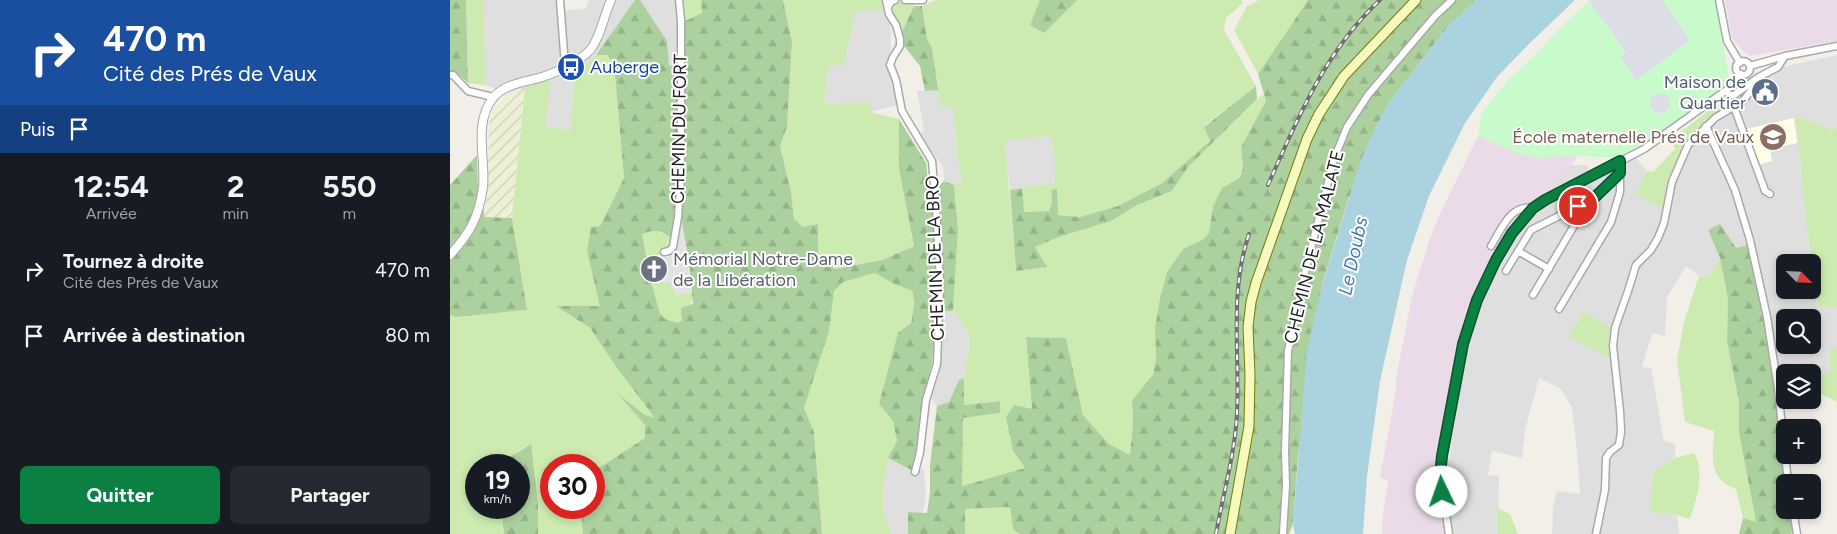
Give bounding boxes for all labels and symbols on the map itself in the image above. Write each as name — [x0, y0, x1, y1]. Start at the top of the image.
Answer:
bus stop icon: Auberge — [556, 52, 586, 82]
street label: CHEMIN DU FORT — [667, 54, 691, 204]
place label: Auberge — [590, 56, 659, 78]
place label: Maison de Quartier — [1664, 71, 1746, 114]
public building icon: Maison de Quartier — [1750, 77, 1780, 107]
school or university icon: École maternelle Prés de Vaux — [1758, 122, 1788, 152]
place label: École maternelle Prés de Vaux — [1512, 126, 1754, 148]
street label: CHEMIN DE LA MALATE — [1279, 148, 1349, 346]
street label: CHEMIN DE LA BRO — [921, 175, 949, 341]
pin — [1557, 185, 1599, 227]
water label: Le Doubs — [1333, 215, 1373, 297]
place label: Mémorial Notre-Dame de la Libération — [673, 248, 853, 291]
church icon: Mémorial Notre-Dame de la Libération — [639, 254, 669, 284]
north arrow — [1776, 254, 1821, 299]
speed limit sign: 30 — [540, 454, 605, 519]
position arrow — [1415, 465, 1467, 517]

